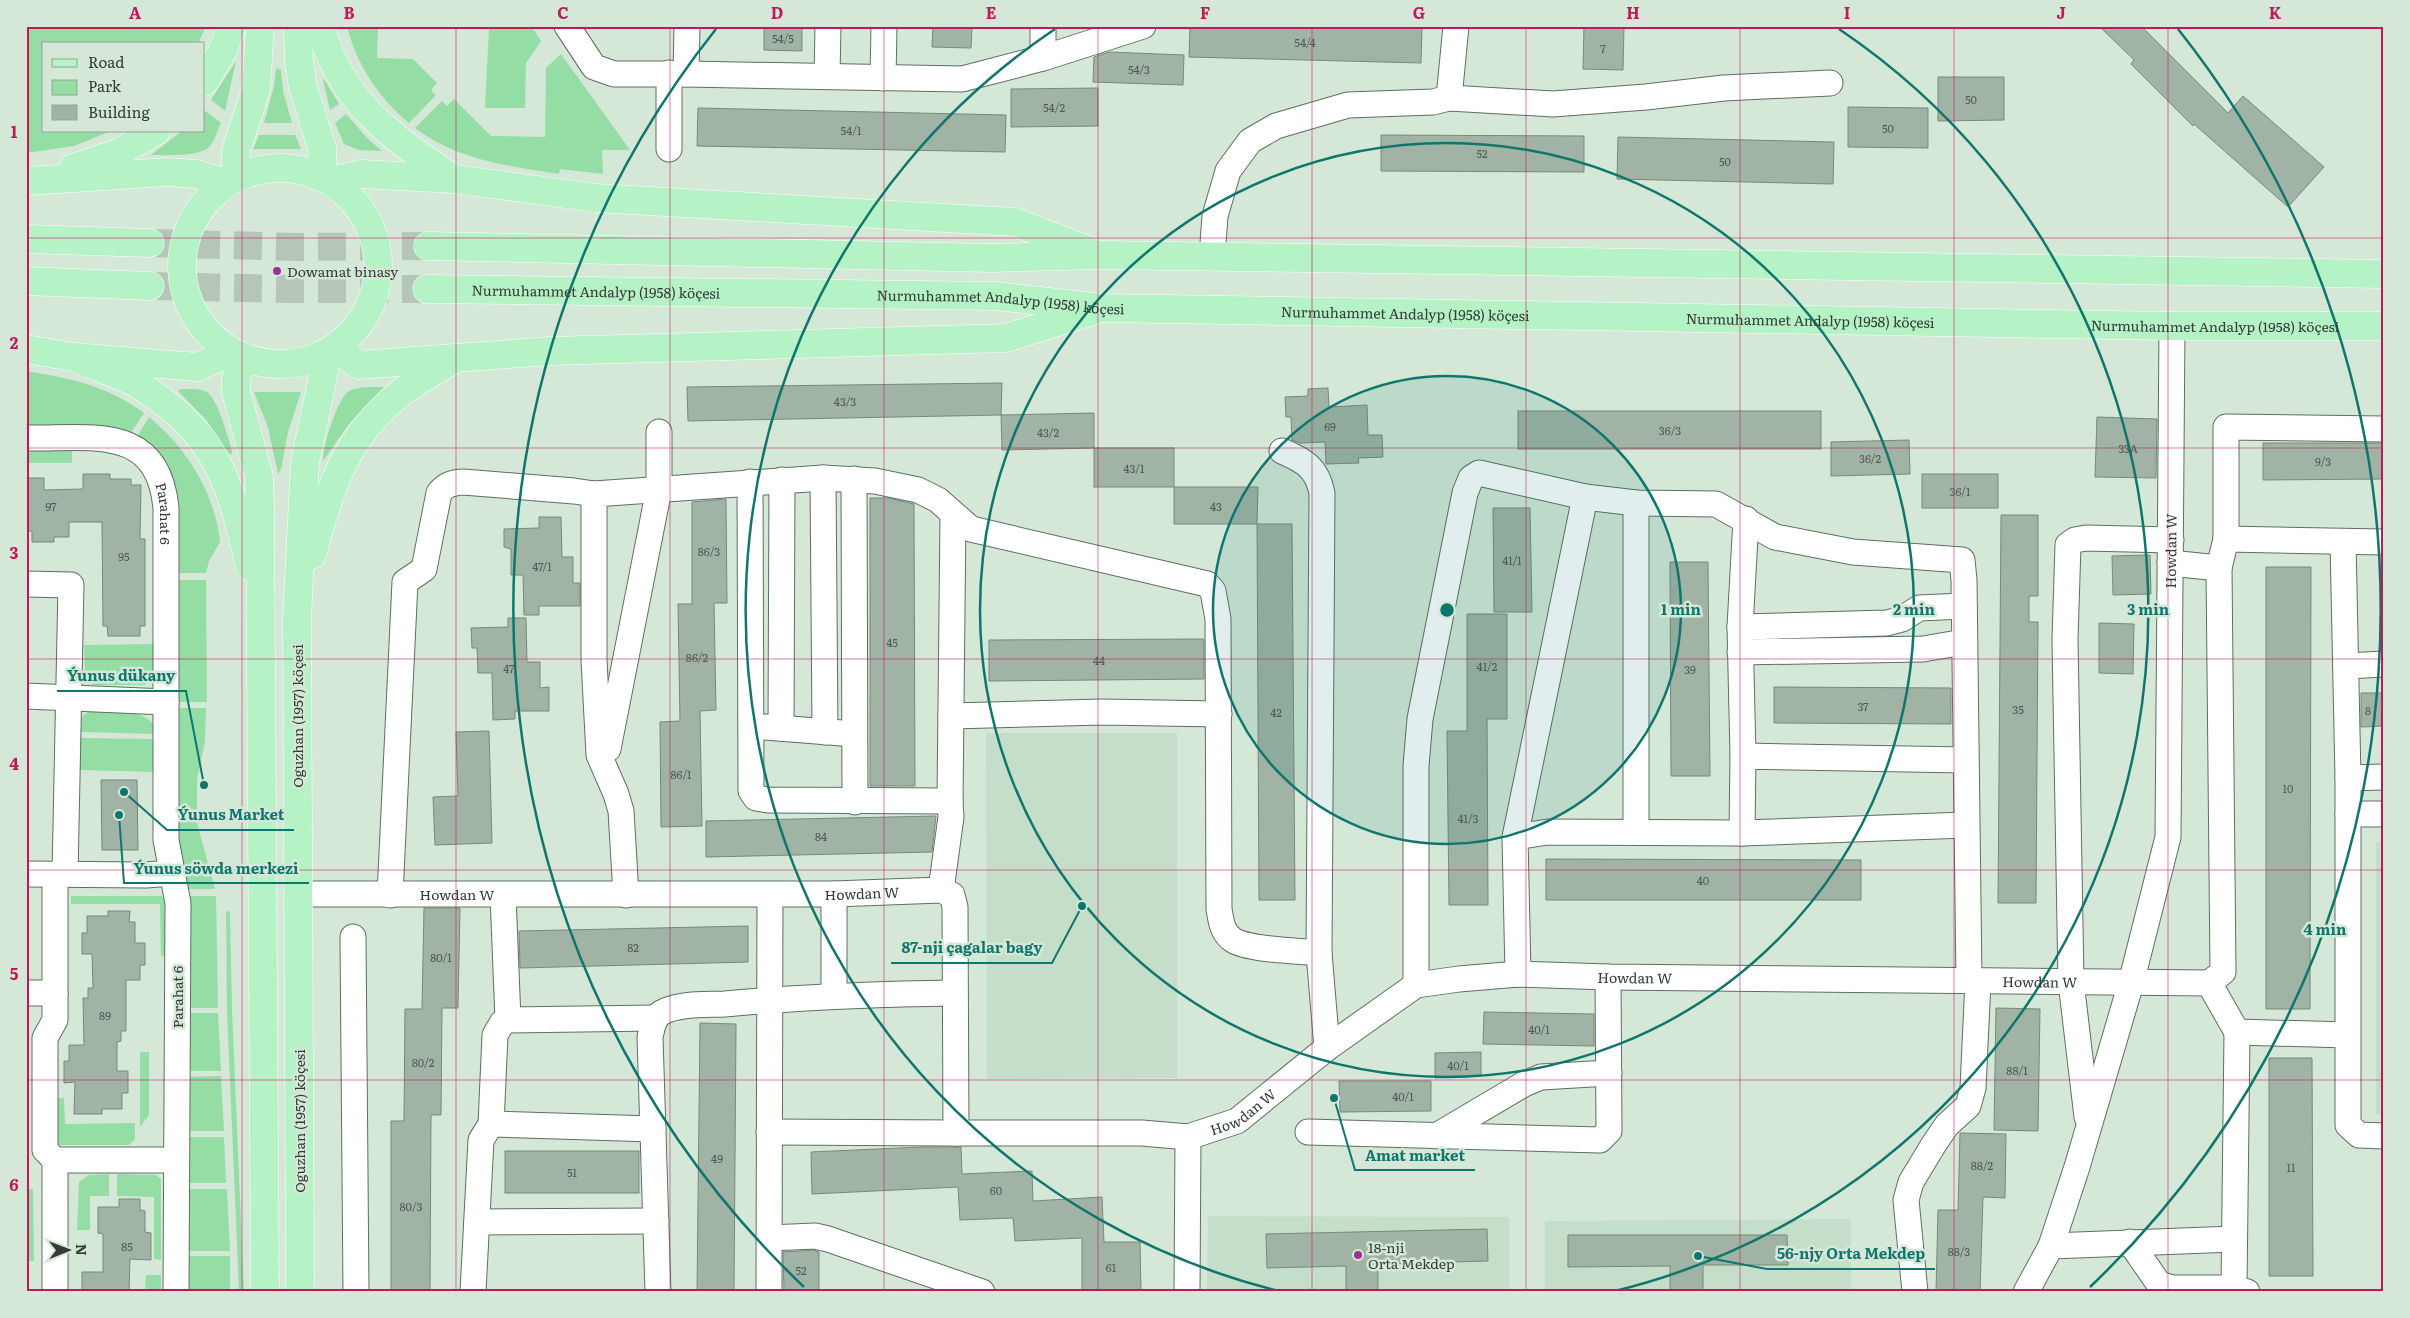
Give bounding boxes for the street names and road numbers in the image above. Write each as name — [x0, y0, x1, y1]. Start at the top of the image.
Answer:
street label: Nurmuhammet Andalyp (1958) köçesi — [472, 280, 721, 303]
street label: Nurmuhammet Andalyp (1958) köçesi — [877, 285, 1125, 318]
street label: Nurmuhammet Andalyp (1958) köçesi — [1281, 301, 1530, 325]
street label: Nurmuhammet Andalyp (1958) köçesi — [1686, 308, 1935, 332]
street label: Nurmuhammet Andalyp (1958) köçesi — [2091, 315, 2340, 336]
street label: Parahat 6 — [151, 480, 176, 545]
street label: Howdan W — [2160, 513, 2181, 588]
street label: Oguzhan (1957) köçesi — [287, 644, 307, 788]
street label: Howdan W — [825, 882, 900, 904]
street label: Howdan W — [420, 884, 494, 904]
street label: Parahat 6 — [167, 965, 187, 1028]
street label: Howdan W — [1597, 967, 1672, 988]
street label: Howdan W — [2002, 971, 2077, 992]
street label: Oguzhan (1957) köçesi — [289, 1049, 309, 1193]
street label: Howdan W — [1207, 1084, 1280, 1139]

